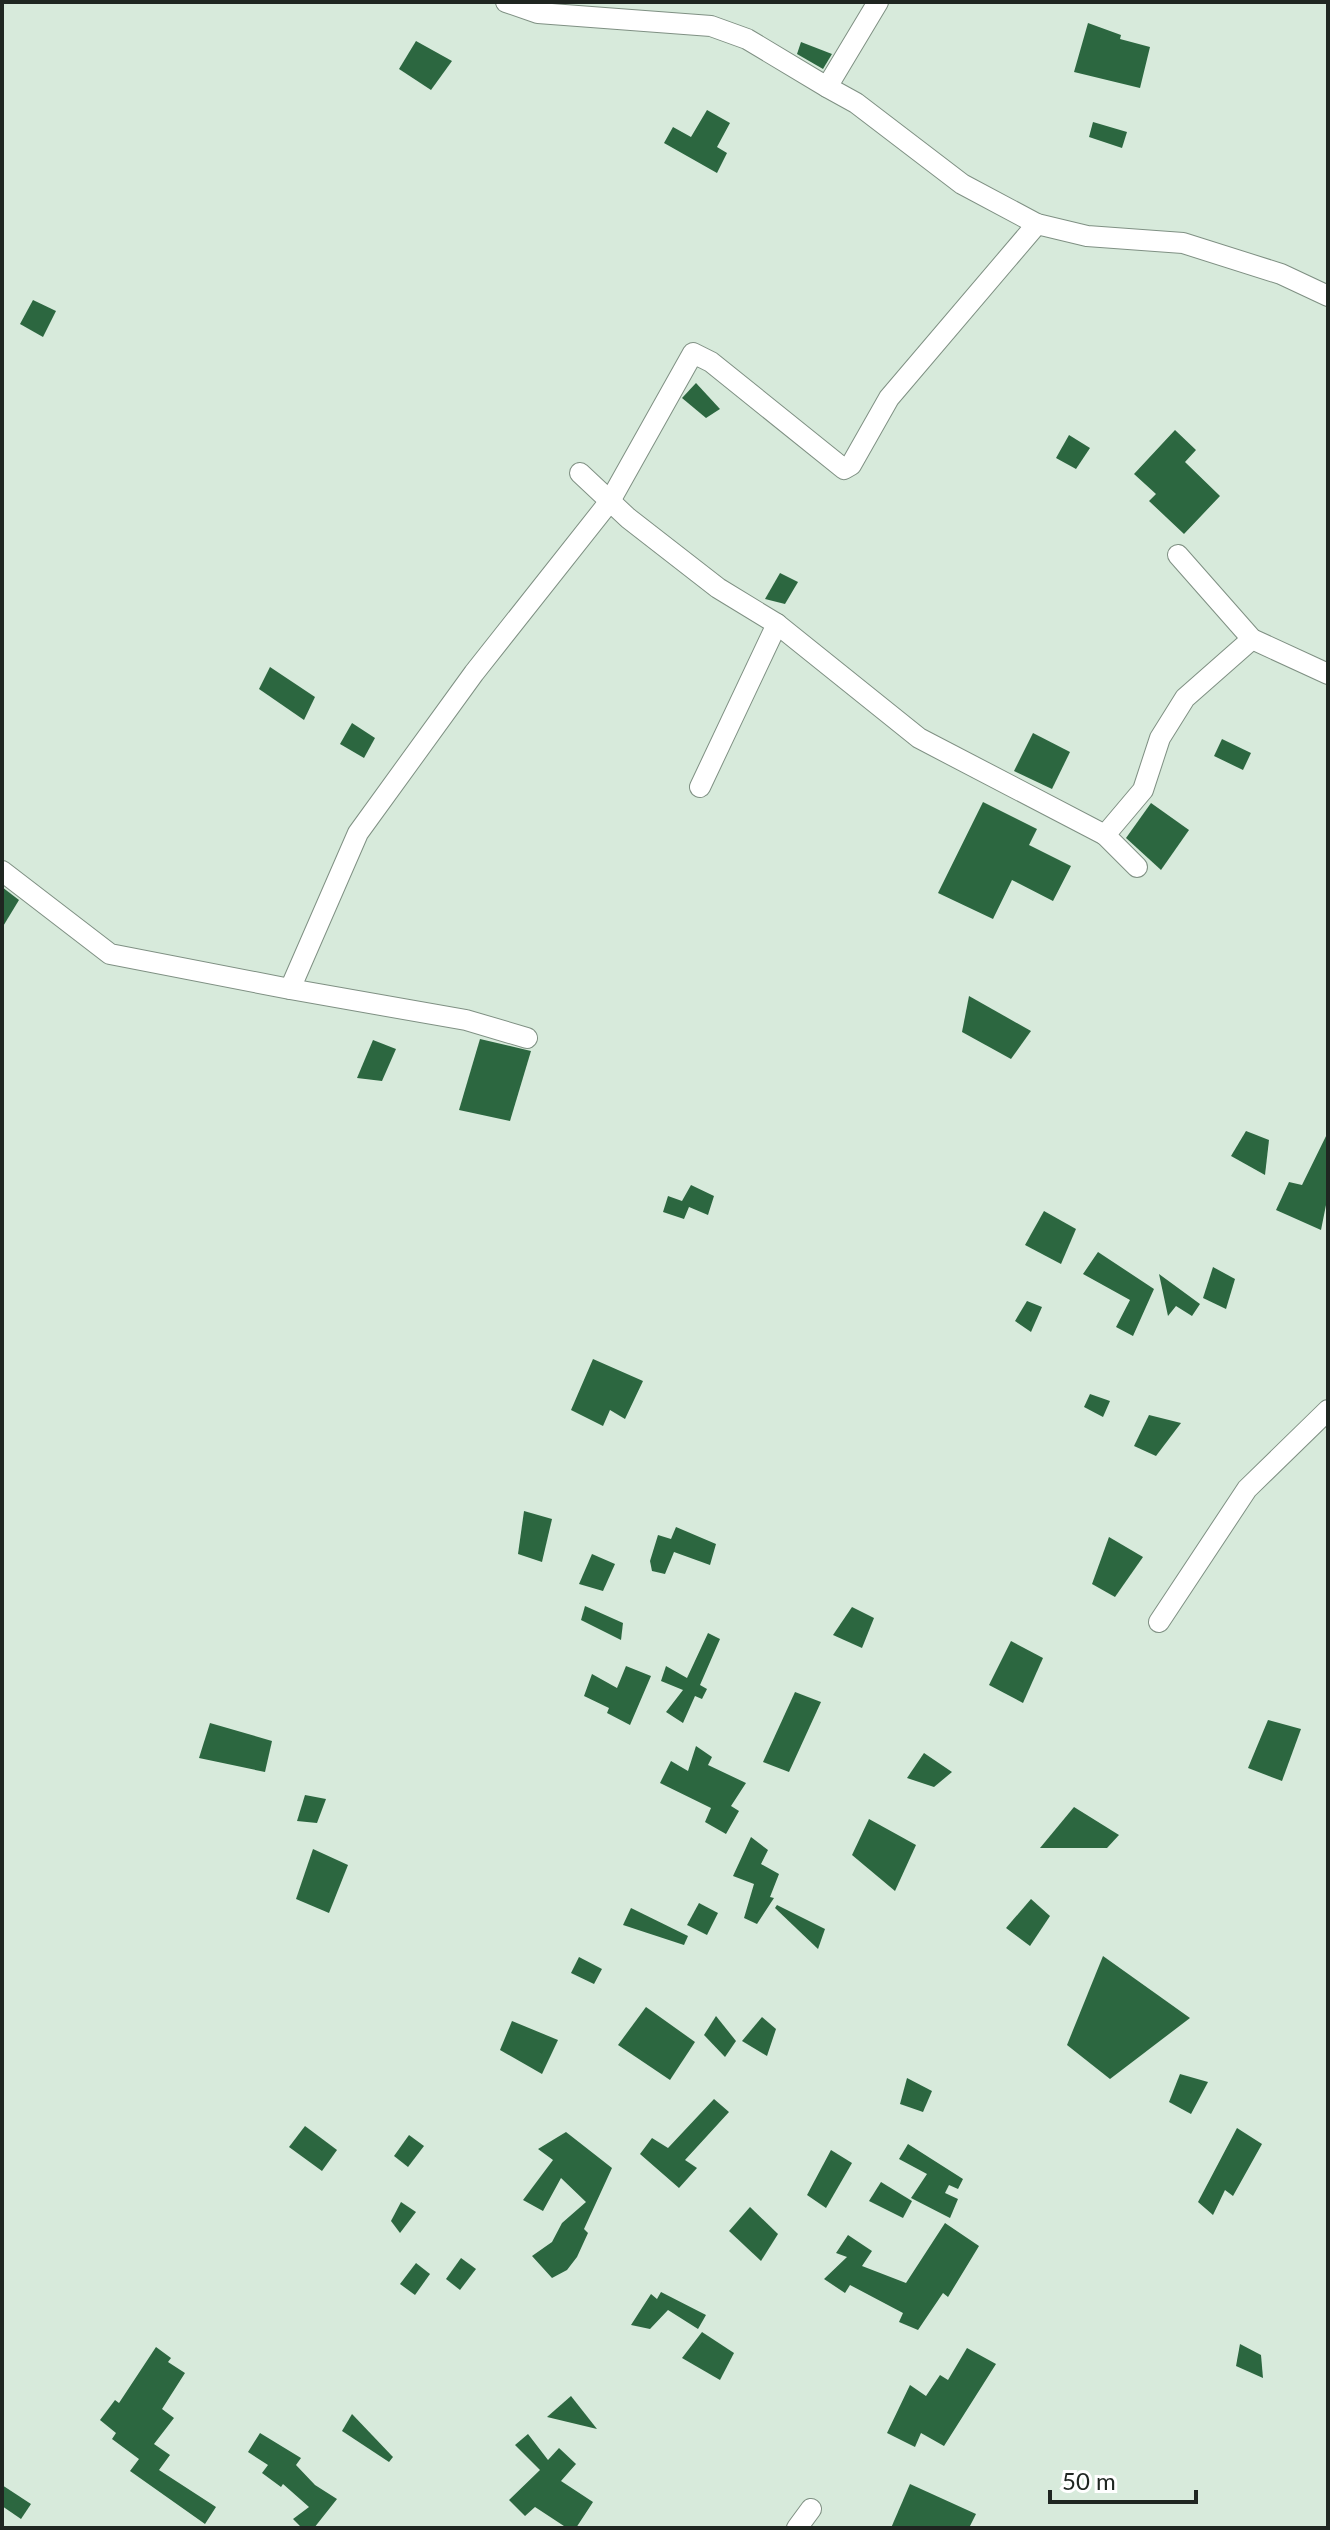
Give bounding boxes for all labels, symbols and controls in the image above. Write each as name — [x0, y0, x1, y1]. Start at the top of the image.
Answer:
scale bar — [1050, 2454, 1196, 2504]
text: 50 m — [1062, 2466, 1116, 2495]

